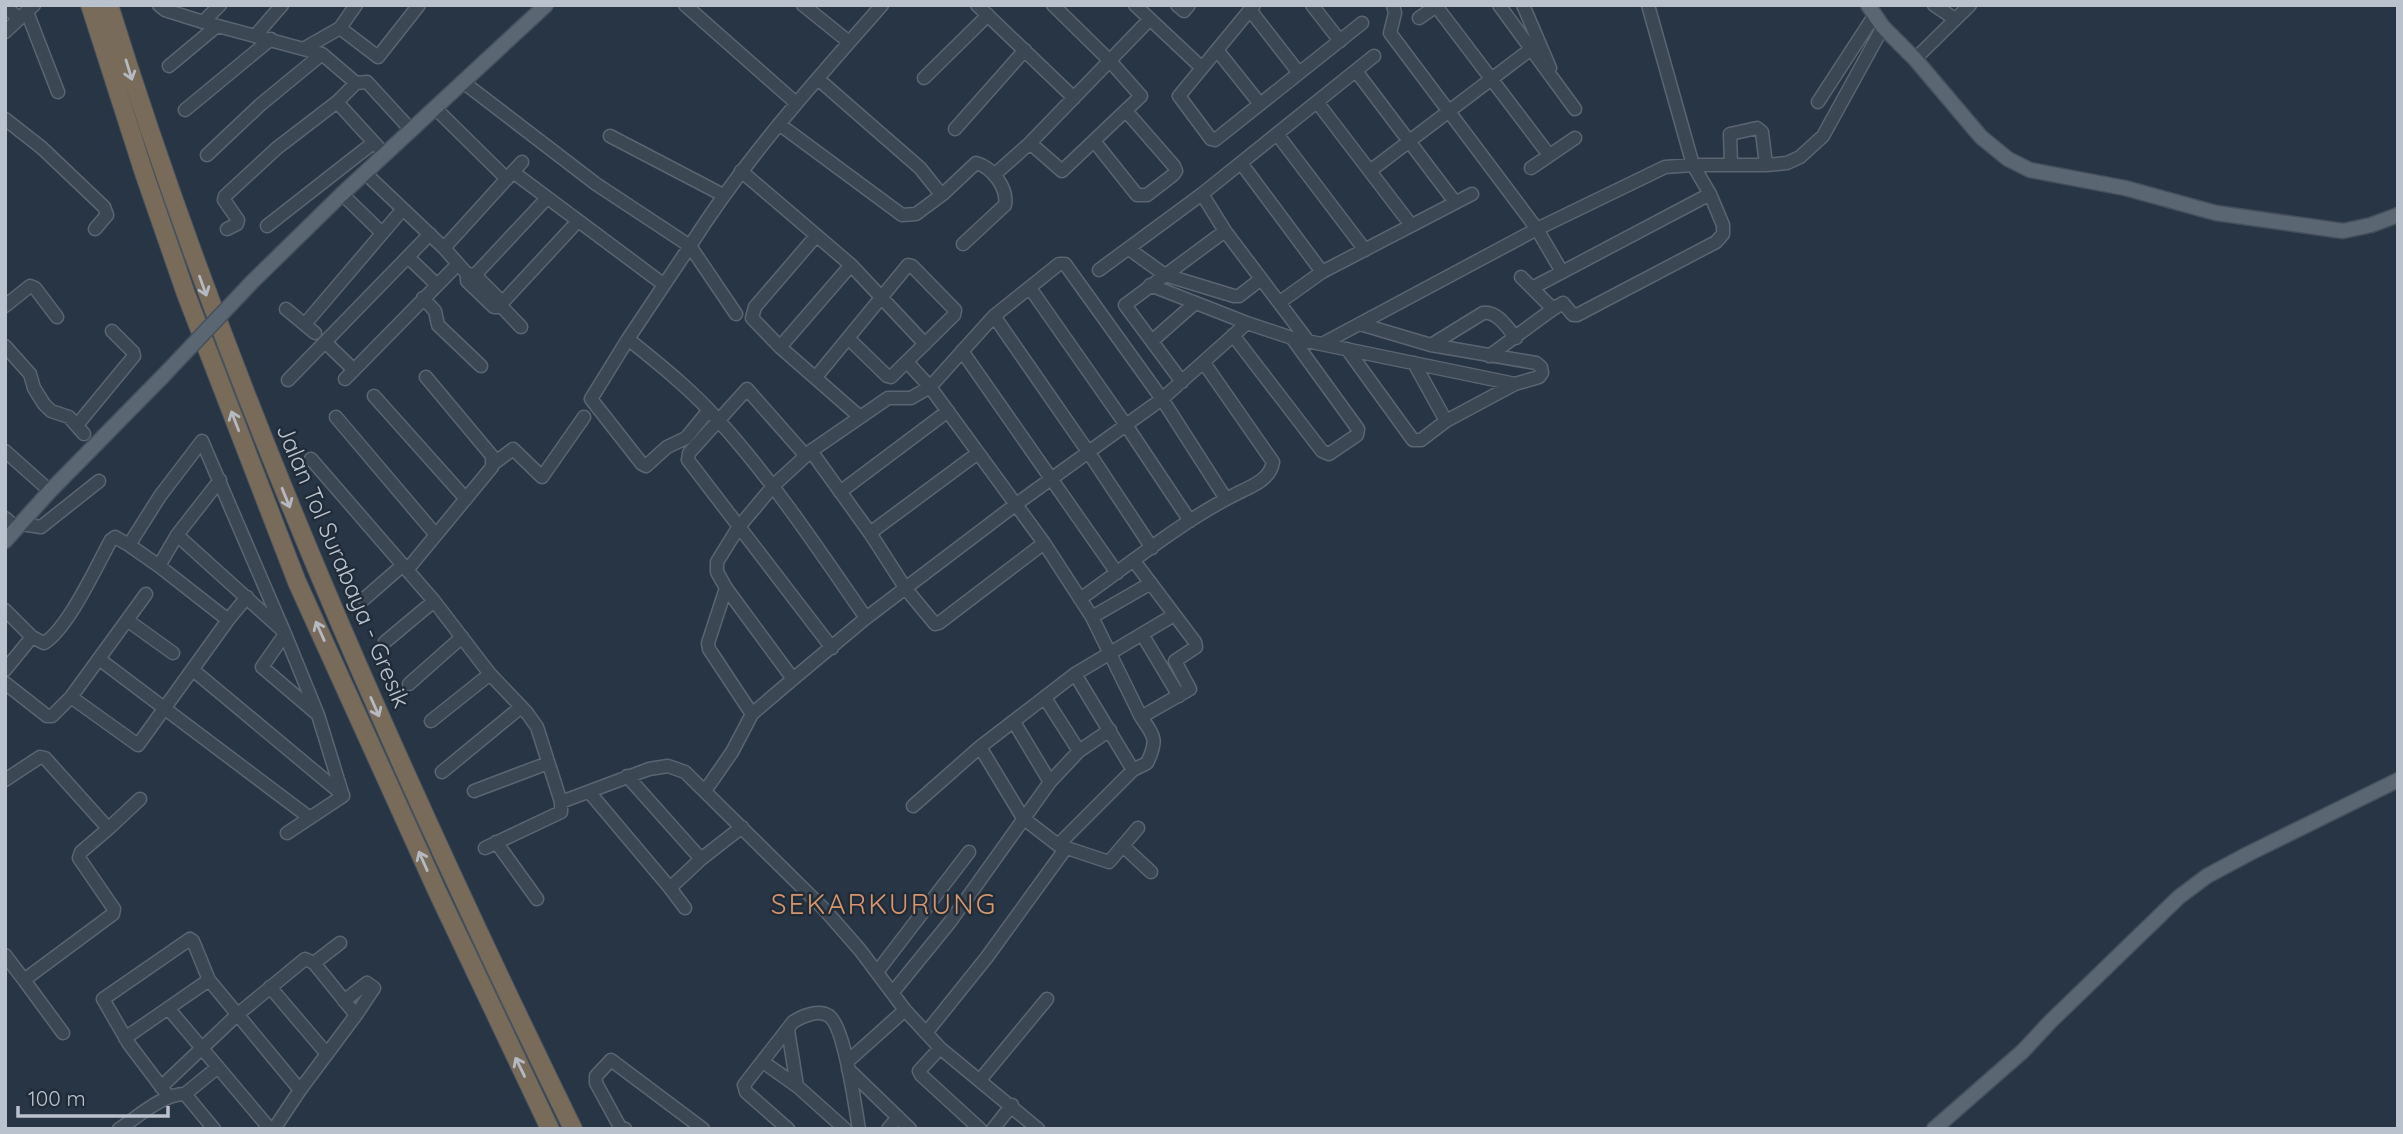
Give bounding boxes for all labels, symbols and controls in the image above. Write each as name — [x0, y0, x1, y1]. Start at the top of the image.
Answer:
one-way arrow — [124, 59, 137, 81]
one-way arrow — [198, 274, 211, 296]
one-way arrow — [228, 410, 240, 432]
street label: Jalan Tol Surabaya - Gresik — [270, 419, 417, 712]
one-way arrow — [280, 486, 293, 508]
one-way arrow — [313, 621, 326, 643]
one-way arrow — [369, 696, 382, 717]
one-way arrow — [416, 851, 430, 872]
district label: SEKARKURUNG — [771, 886, 997, 921]
one-way arrow — [513, 1057, 526, 1078]
scale bar — [18, 1074, 168, 1118]
text: 100 m — [28, 1085, 86, 1111]

